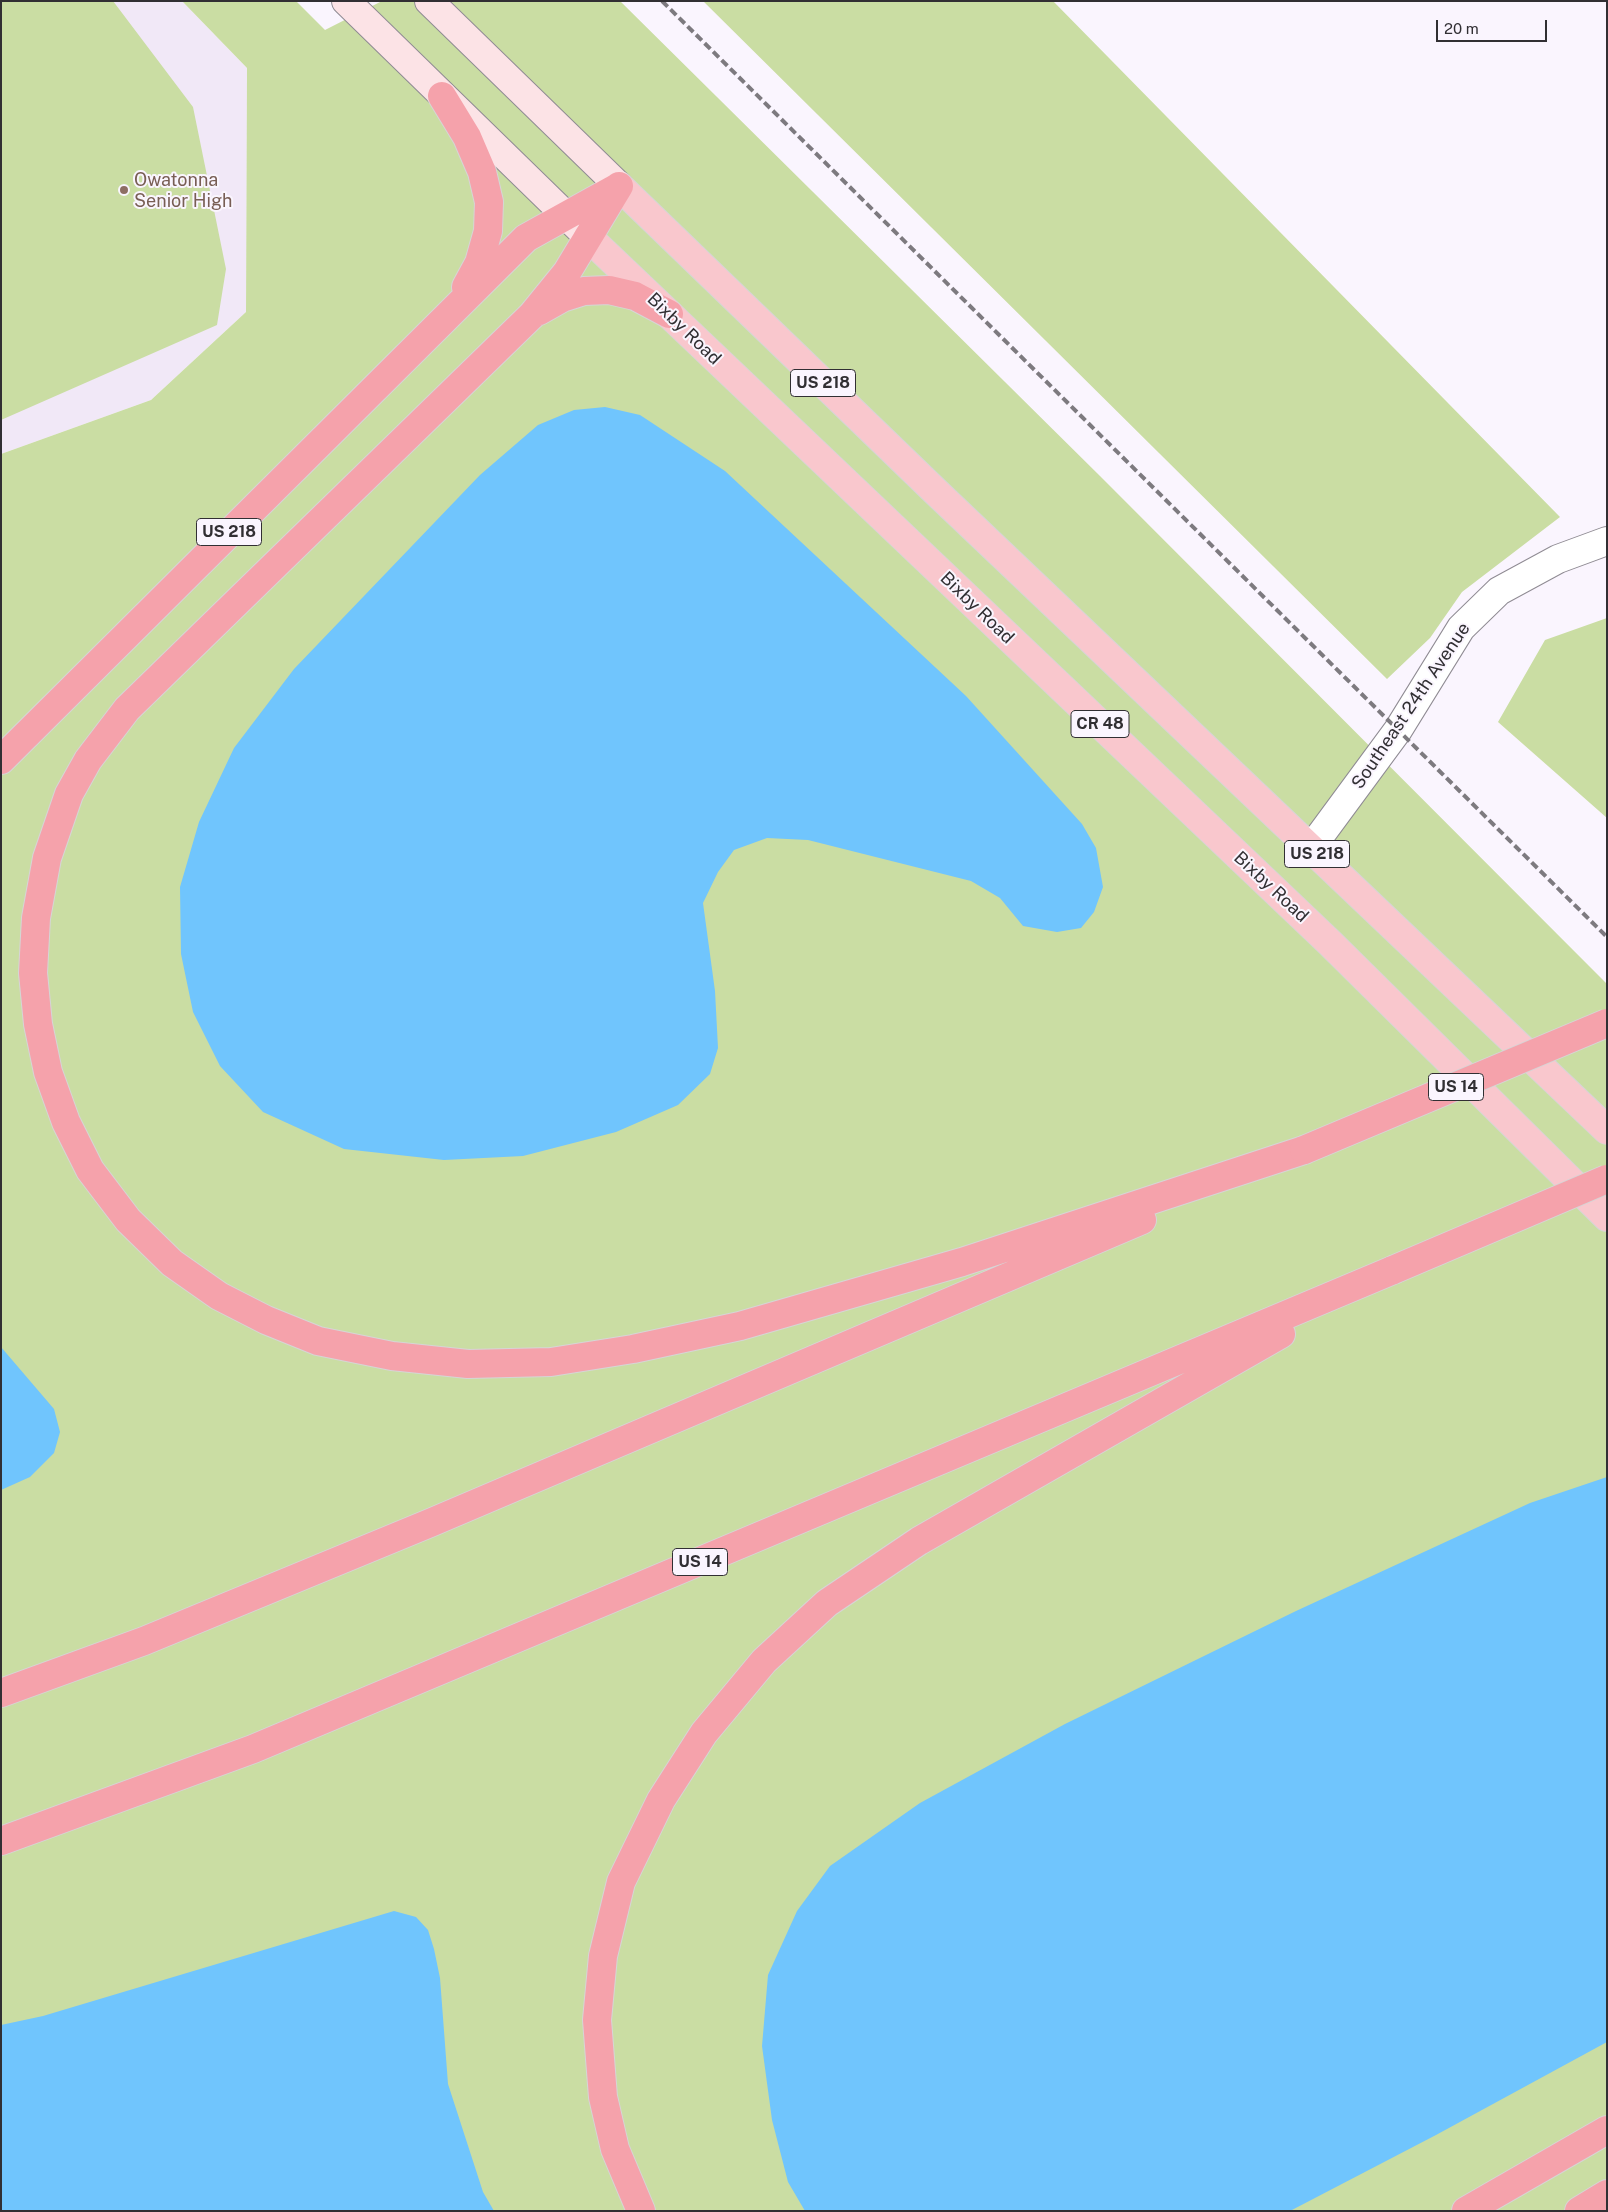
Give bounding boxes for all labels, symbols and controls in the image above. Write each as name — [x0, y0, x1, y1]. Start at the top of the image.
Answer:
scale bar — [1438, 10, 1549, 42]
text: 20 m — [1444, 20, 1479, 37]
place label: Owatonna Senior High — [134, 169, 232, 212]
marker: Owatonna Senior High — [118, 184, 130, 196]
street label: Bixby Road — [643, 289, 725, 369]
road number: US 218 — [790, 369, 856, 396]
road number: US 218 — [196, 518, 262, 546]
street label: Bixby Road — [936, 568, 1018, 648]
street label: Southeast 24th Avenue — [1347, 619, 1475, 793]
road number: CR 48 — [1071, 711, 1129, 738]
road number: US 218 — [1284, 841, 1350, 868]
street label: Bixby Road — [1229, 847, 1313, 927]
road number: US 14 — [1428, 1074, 1484, 1100]
road number: US 14 — [672, 1548, 728, 1575]

